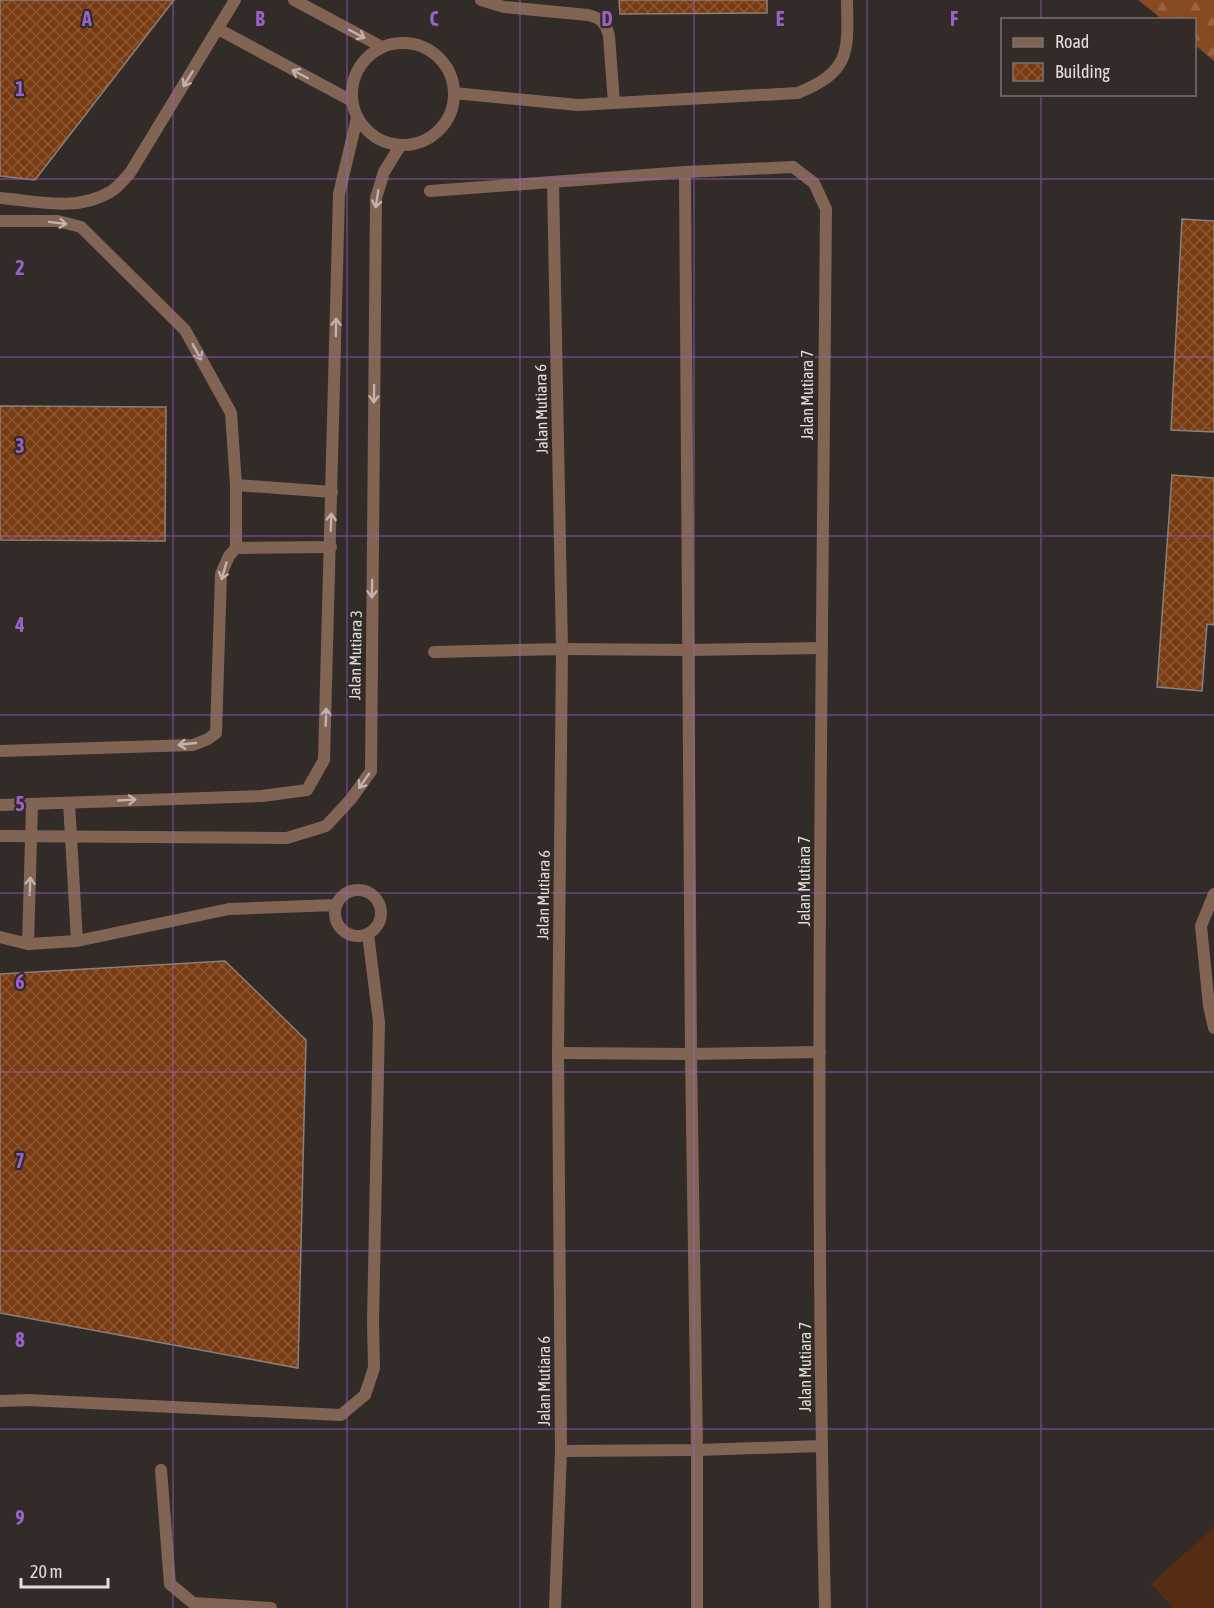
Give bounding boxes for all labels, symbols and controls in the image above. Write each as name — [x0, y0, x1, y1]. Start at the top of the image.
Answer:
text: A — [81, 7, 92, 30]
text: B — [255, 7, 265, 30]
text: C — [430, 7, 439, 30]
text: D — [601, 7, 613, 30]
text: E — [776, 7, 785, 30]
text: F — [950, 7, 958, 30]
legend — [1001, 18, 1196, 96]
one-way arrow — [348, 28, 365, 40]
text: Road — [1055, 31, 1089, 52]
text: Building — [1055, 61, 1110, 82]
one-way arrow — [291, 67, 309, 79]
one-way arrow — [181, 70, 193, 87]
text: 1 — [15, 77, 25, 100]
one-way arrow — [372, 188, 383, 208]
one-way arrow — [48, 217, 68, 228]
text: 2 — [15, 256, 25, 279]
one-way arrow — [330, 317, 342, 337]
one-way arrow — [191, 343, 203, 360]
street label: Jalan Mutiara 7 — [798, 350, 816, 440]
street label: Jalan Mutiara 6 — [531, 364, 551, 454]
one-way arrow — [368, 383, 380, 403]
text: 3 — [15, 434, 25, 457]
one-way arrow — [325, 512, 337, 532]
one-way arrow — [218, 561, 229, 580]
one-way arrow — [366, 578, 378, 598]
street label: Jalan Mutiara 3 — [345, 610, 365, 700]
text: 4 — [14, 613, 25, 636]
one-way arrow — [320, 707, 332, 727]
one-way arrow — [178, 739, 197, 750]
one-way arrow — [358, 773, 370, 789]
text: 5 — [15, 792, 25, 815]
one-way arrow — [117, 795, 137, 806]
street label: Jalan Mutiara 7 — [795, 836, 813, 926]
street label: Jalan Mutiara 6 — [533, 850, 553, 940]
one-way arrow — [24, 876, 35, 896]
text: 6 — [15, 970, 25, 993]
text: 7 — [15, 1149, 25, 1172]
street label: Jalan Mutiara 7 — [796, 1322, 814, 1412]
text: 8 — [15, 1328, 25, 1351]
street label: Jalan Mutiara 6 — [535, 1336, 553, 1426]
text: 9 — [15, 1506, 25, 1529]
scale bar — [21, 1551, 108, 1589]
text: 20 m — [30, 1561, 62, 1582]

